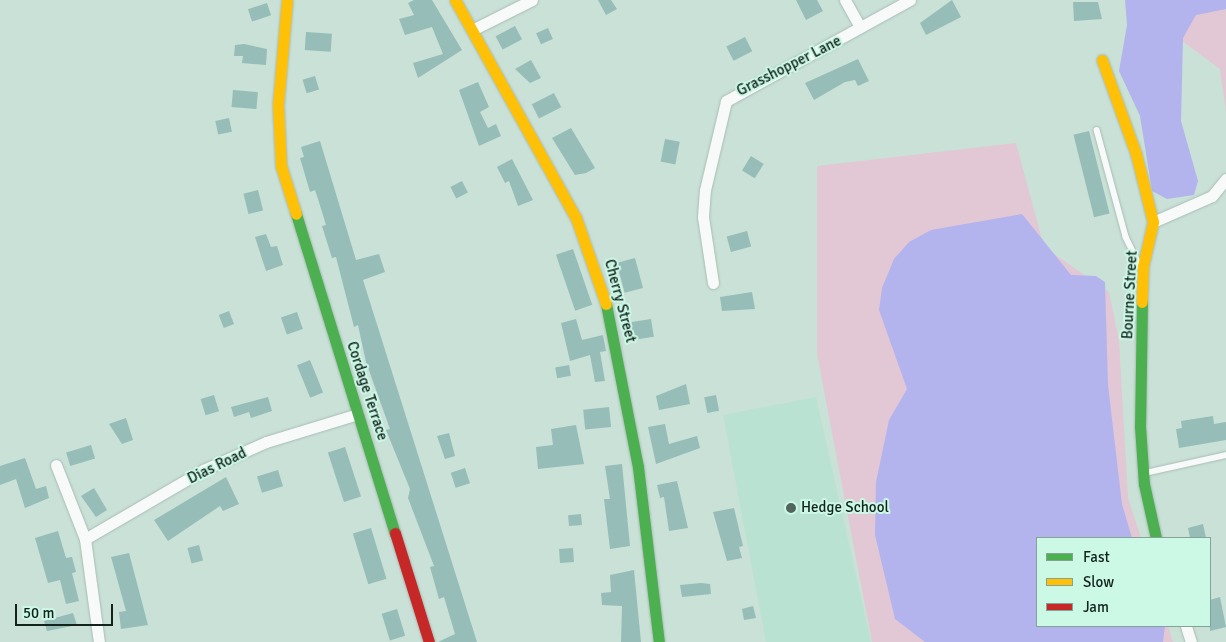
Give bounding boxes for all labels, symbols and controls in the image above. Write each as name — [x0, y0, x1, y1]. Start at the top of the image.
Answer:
street label: Grasshopper Lane — [734, 32, 844, 100]
street label: Bourne Street — [1119, 250, 1141, 340]
street label: Cherry Street — [600, 257, 640, 345]
street label: Cordage Terrace — [343, 339, 391, 443]
street label: Dias Road — [185, 444, 249, 488]
place label: Hedge School — [801, 499, 889, 517]
marker: Hedge School — [785, 502, 797, 514]
legend — [1036, 537, 1211, 627]
text: Fast — [1083, 548, 1110, 566]
text: Slow — [1083, 573, 1114, 591]
scale bar — [18, 594, 115, 626]
text: Jam — [1083, 598, 1109, 616]
text: 50 m — [23, 604, 54, 622]

